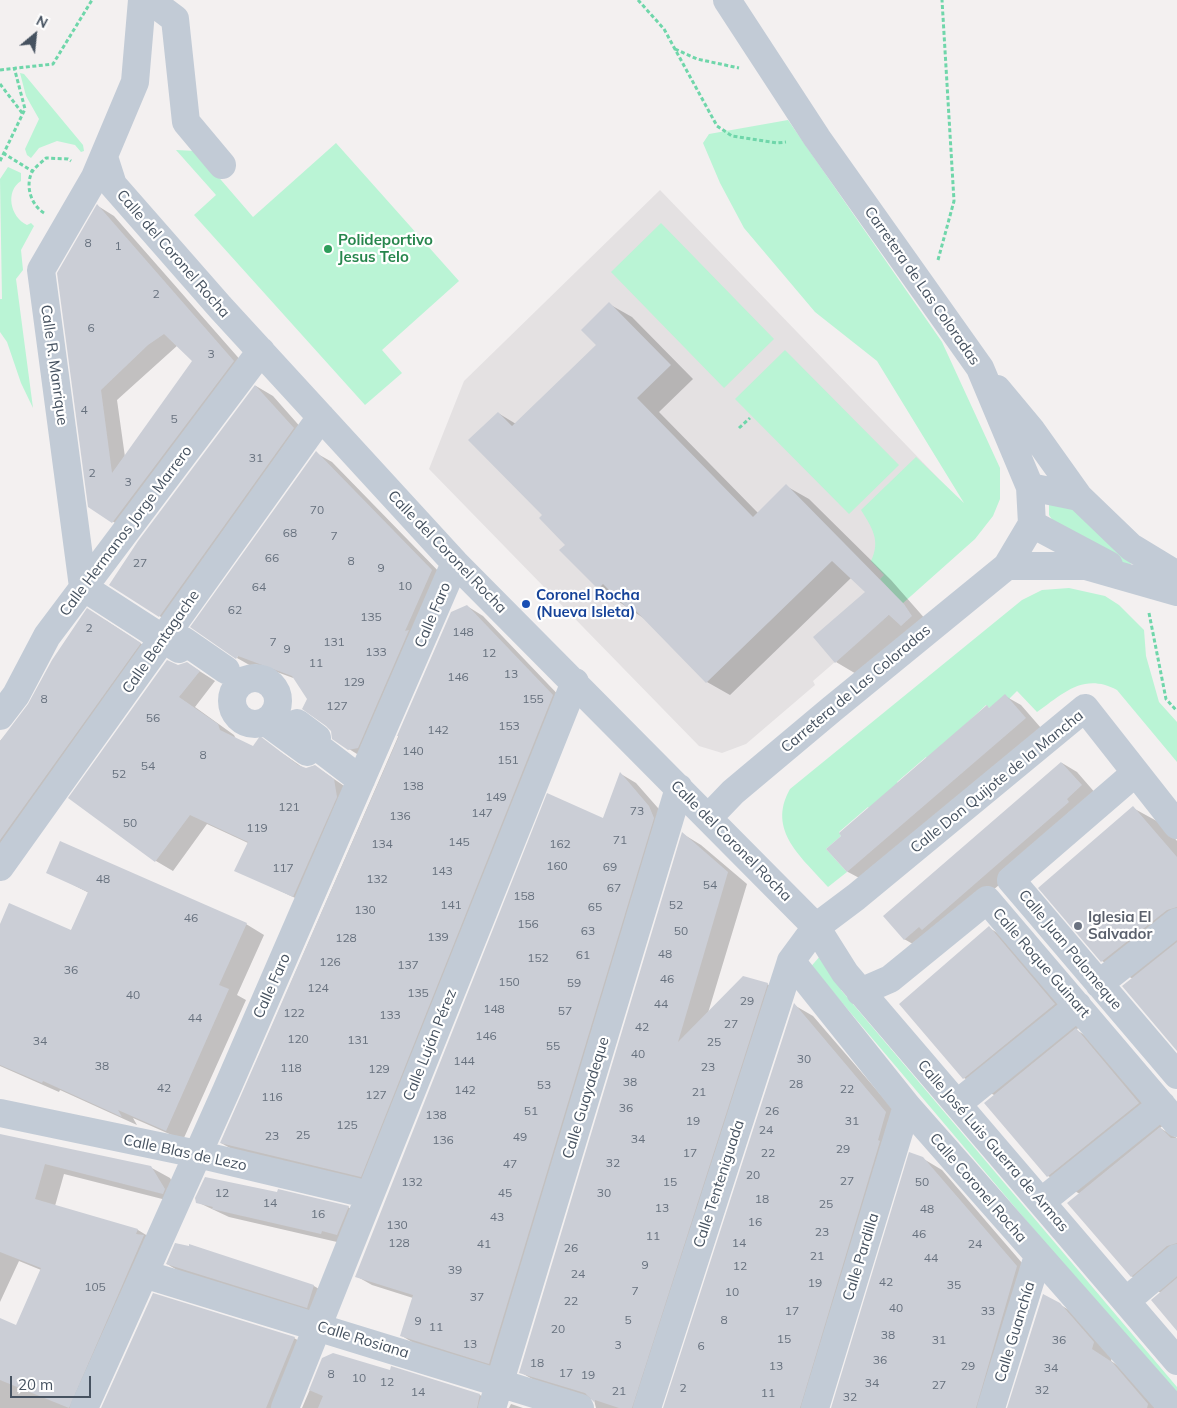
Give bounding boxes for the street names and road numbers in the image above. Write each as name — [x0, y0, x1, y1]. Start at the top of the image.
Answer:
street label: Calle del Coronel Rocha — [113, 186, 233, 322]
street label: Carretera de Las Coloradas — [860, 203, 984, 369]
street label: Calle R. Manrique — [37, 304, 71, 426]
street label: Calle Hermanos Jorge Marrero — [56, 442, 196, 620]
street label: Calle del Coronel Rocha — [384, 487, 510, 617]
street label: Calle Faro — [411, 580, 455, 650]
street label: Calle Bentagache — [119, 587, 203, 697]
street label: Carretera de Las Coloradas — [778, 621, 934, 757]
street label: Calle Don Quijote de la Mancha — [907, 707, 1087, 857]
street label: Calle del Coronel Rocha — [667, 777, 795, 905]
street label: Calle Juan Palomeque — [1015, 886, 1125, 1014]
street label: Calle Roque Guinart — [989, 905, 1093, 1021]
street label: Calle Faro — [250, 951, 294, 1021]
street label: Calle Luján Pérez — [399, 986, 461, 1104]
street label: Calle Guayadeque — [559, 1035, 613, 1161]
street label: Calle José Luis Guerra de Armas — [914, 1057, 1072, 1235]
street label: Calle Tenteniguada — [690, 1118, 748, 1250]
street label: Calle Coronel Rocha — [926, 1130, 1030, 1246]
street label: Calle Blas de Lezo — [122, 1131, 248, 1175]
street label: Calle Pardilla — [839, 1211, 883, 1303]
street label: Calle Guanchía — [991, 1279, 1039, 1385]
street label: Calle Rosiana — [315, 1318, 411, 1362]

